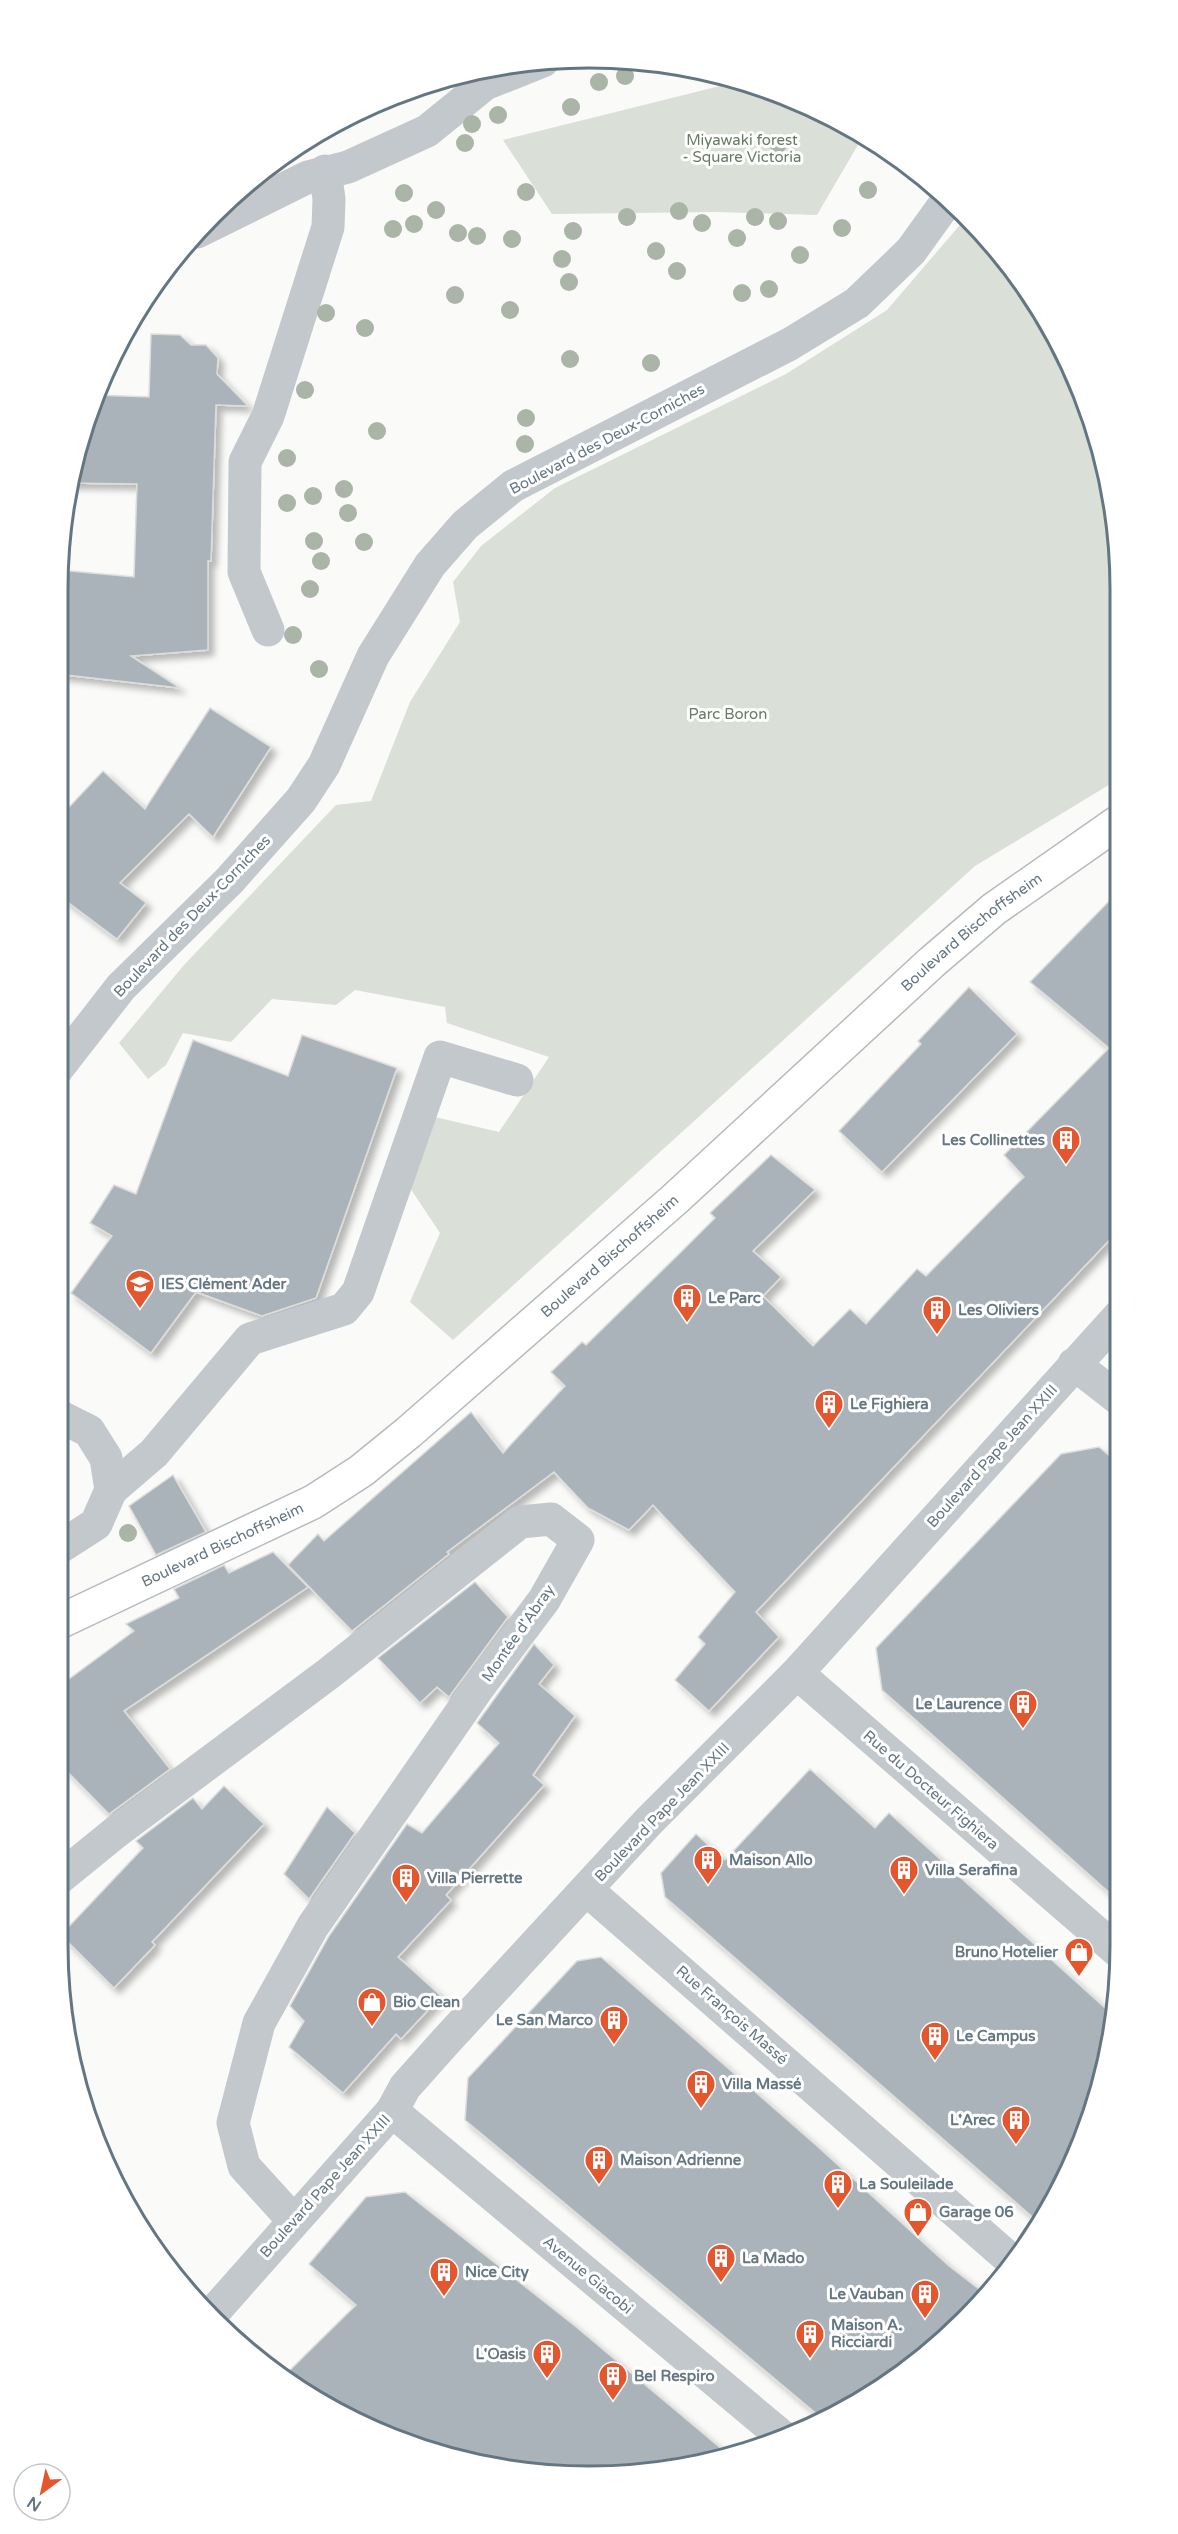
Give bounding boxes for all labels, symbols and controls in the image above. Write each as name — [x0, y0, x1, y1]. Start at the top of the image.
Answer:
park label: Miyawaki forest - Square Victoria — [683, 131, 801, 166]
street label: Boulevard des Deux-Corniches — [507, 380, 707, 498]
park label: Parc Boron — [689, 705, 767, 723]
street label: Boulevard des Deux-Corniches — [110, 831, 274, 1001]
street label: Boulevard Bischoffsheim — [897, 869, 1046, 995]
building icon: Les Collinettes — [1050, 1124, 1082, 1166]
place label: Les Collinettes — [942, 1131, 1045, 1149]
street label: Boulevard Bischoffsheim — [537, 1191, 682, 1321]
school or university icon: IES Clément Ader — [124, 1268, 156, 1310]
place label: IES Clément Ader — [161, 1275, 286, 1293]
building icon: Le Parc — [671, 1282, 703, 1324]
place label: Le Parc — [708, 1289, 761, 1307]
building icon: Les Oliviers — [921, 1294, 953, 1336]
place label: Les Oliviers — [958, 1301, 1039, 1319]
street label: Boulevard Pape Jean XXIII — [923, 1381, 1061, 1531]
building icon: Le Fighiera — [813, 1388, 845, 1430]
place label: Le Fighiera — [850, 1395, 929, 1414]
street label: Boulevard Bischoffsheim — [138, 1499, 306, 1591]
street label: Montée d'Abray — [478, 1581, 558, 1685]
building icon: Le Laurence — [1007, 1688, 1039, 1730]
place label: Le Laurence — [915, 1695, 1003, 1713]
street label: Rue du Docteur Fighiera — [860, 1726, 1002, 1854]
street label: Boulevard Pape Jean XXIII — [591, 1739, 733, 1885]
building icon: Maison Allo — [692, 1844, 724, 1886]
place label: Maison Allo — [729, 1851, 813, 1869]
building icon: Villa Serafina — [888, 1854, 920, 1896]
place label: Villa Serafina — [925, 1861, 1018, 1879]
building icon: Villa Pierrette — [390, 1862, 422, 1904]
place label: Villa Pierrette — [427, 1869, 523, 1887]
shop icon: Bruno Hotelier — [1063, 1936, 1095, 1978]
place label: Bruno Hotelier — [955, 1943, 1058, 1961]
street label: Rue François Massé — [673, 1962, 791, 2068]
shop icon: Bio Clean — [356, 1986, 388, 2028]
place label: Bio Clean — [393, 1993, 460, 2011]
building icon: Le San Marco — [598, 2004, 630, 2046]
place label: Le San Marco — [496, 2011, 593, 2029]
building icon: Le Campus — [919, 2020, 951, 2062]
place label: Le Campus — [956, 2027, 1035, 2046]
building icon: Villa Massé — [685, 2068, 717, 2110]
place label: Villa Massé — [722, 2075, 802, 2093]
building icon: L'Arec — [1000, 2104, 1032, 2146]
street label: Boulevard Pape Jean XXIII — [256, 2111, 394, 2261]
place label: L'Arec — [950, 2111, 995, 2129]
building icon: Maison Adrienne — [583, 2144, 615, 2186]
place label: Maison Adrienne — [620, 2151, 742, 2169]
building icon: La Souleilade — [822, 2168, 854, 2210]
place label: La Souleilade — [859, 2175, 954, 2193]
shop icon: Garage 06 — [902, 2196, 934, 2238]
place label: Garage 06 — [939, 2203, 1014, 2222]
street label: Avenue Giacobi — [540, 2232, 636, 2318]
building icon: La Mado — [705, 2242, 737, 2284]
place label: La Mado — [742, 2249, 804, 2267]
building icon: Nice City — [428, 2256, 460, 2298]
place label: Nice City — [465, 2263, 529, 2282]
building icon: Le Vauban — [909, 2278, 941, 2320]
place label: Le Vauban — [829, 2285, 904, 2303]
place label: Maison A. Ricciardi — [831, 2316, 902, 2351]
building icon: Maison A. Ricciardi — [794, 2318, 826, 2360]
building icon: L'Oasis — [531, 2338, 563, 2380]
place label: L'Oasis — [475, 2345, 526, 2363]
building icon: Bel Respiro — [597, 2360, 629, 2402]
place label: Bel Respiro — [634, 2367, 715, 2386]
north arrow — [12, 2462, 72, 2522]
text: N — [24, 2492, 45, 2516]

